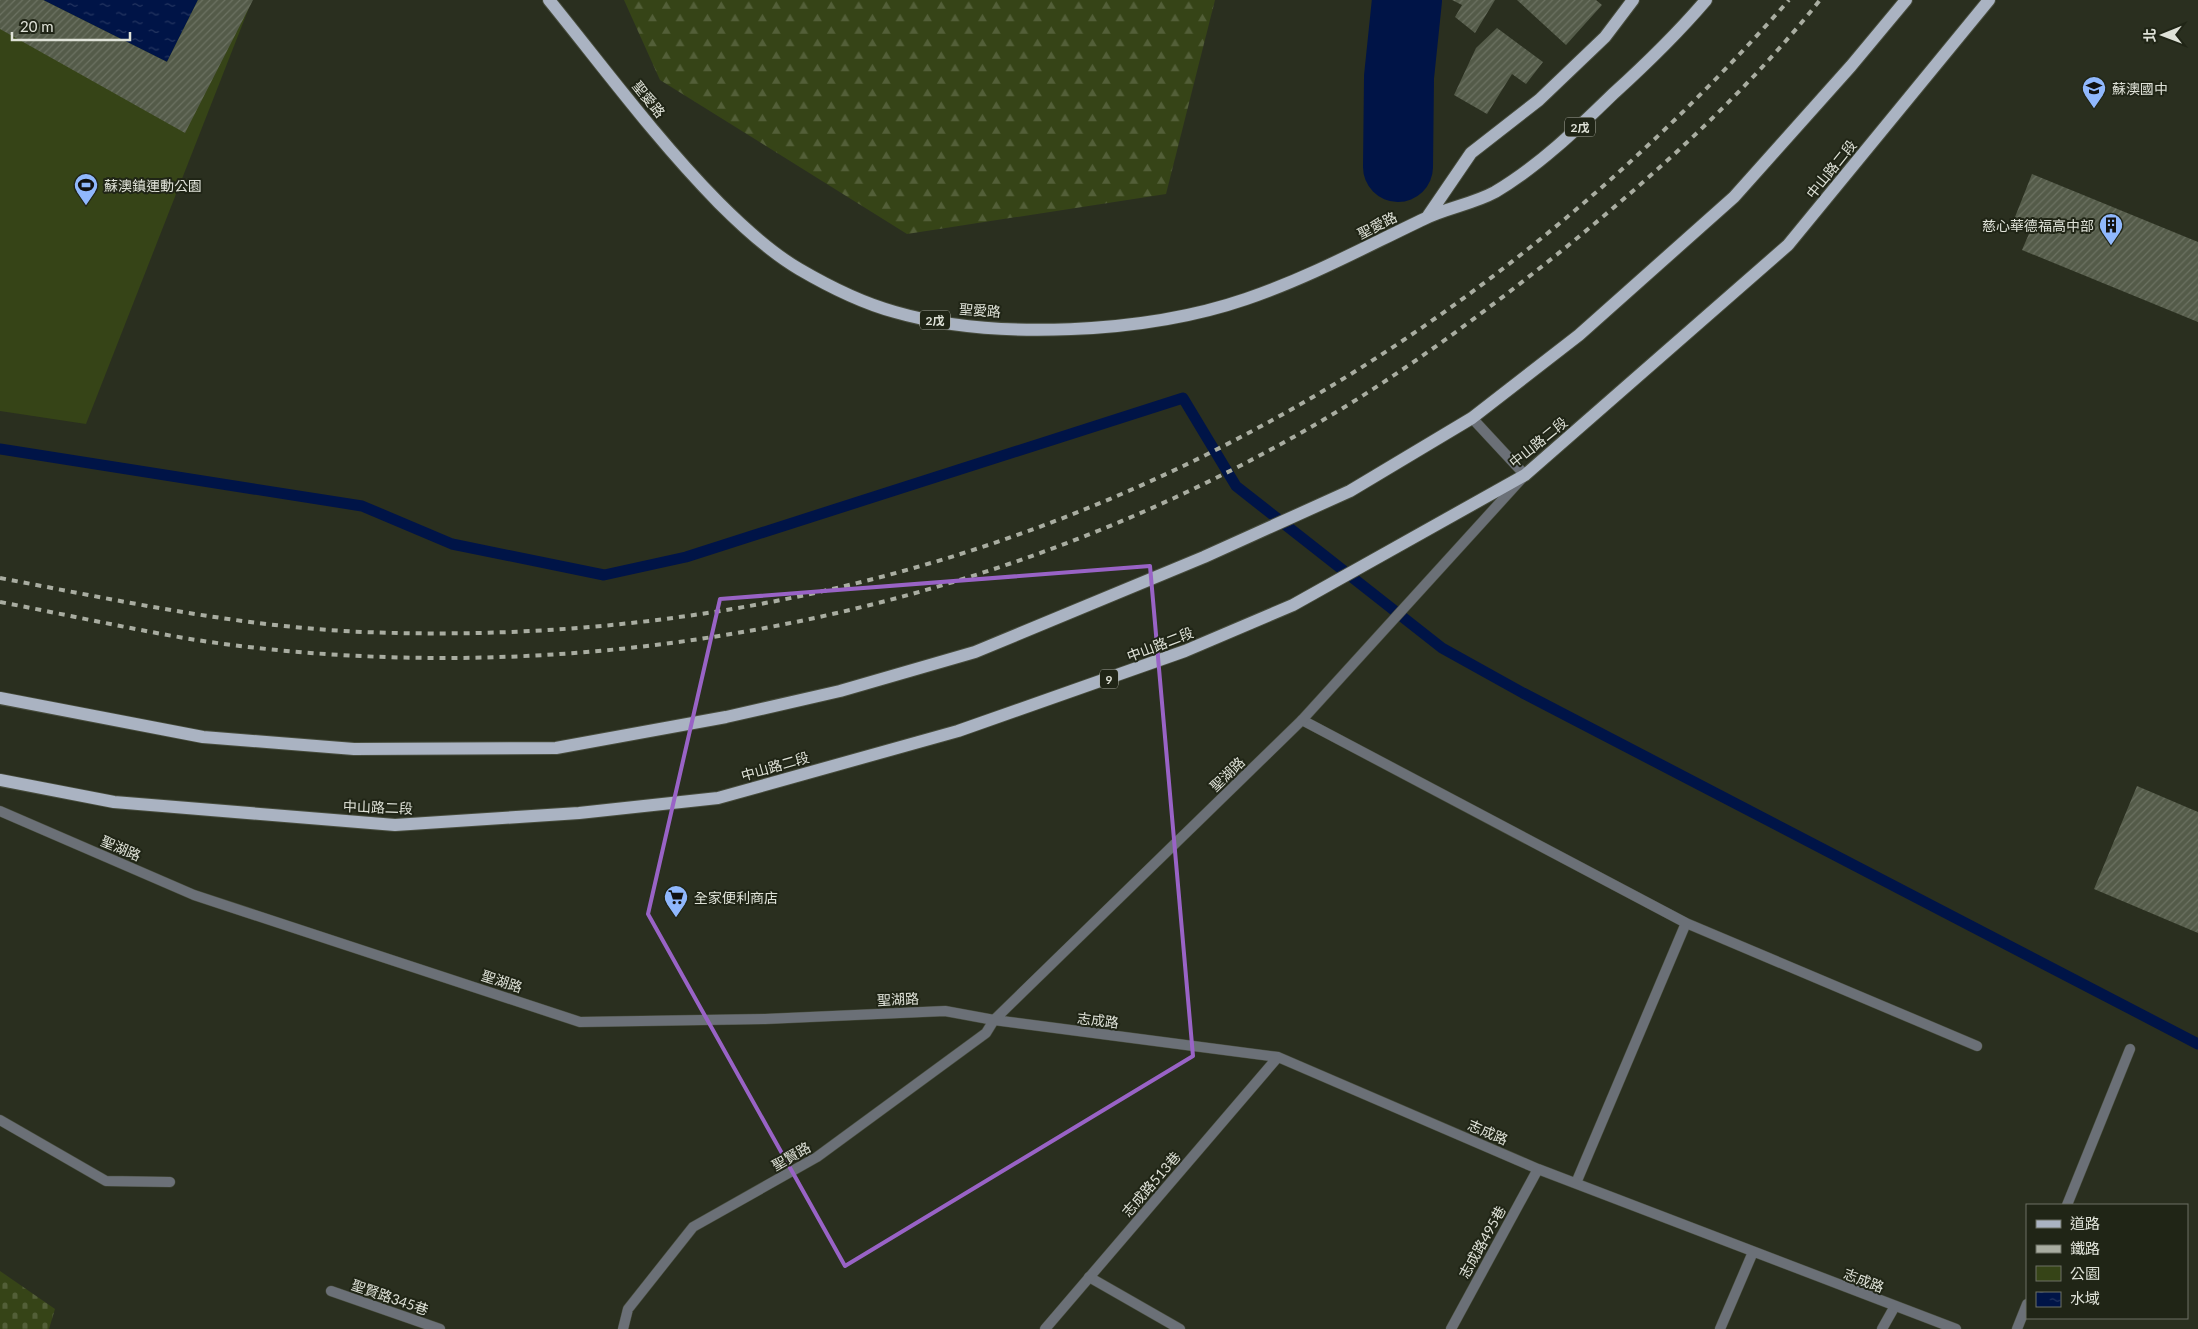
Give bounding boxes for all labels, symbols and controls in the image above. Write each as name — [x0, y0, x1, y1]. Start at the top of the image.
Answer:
scale bar — [12, 10, 130, 42]
north arrow — [2138, 10, 2188, 60]
text: 20 m — [20, 17, 54, 35]
text: 北 — [2141, 28, 2158, 42]
school or university icon: 蘇澳國中 — [2081, 75, 2107, 109]
street label: 聖愛路 — [629, 77, 669, 121]
place label: 蘇澳國中 — [2112, 80, 2168, 97]
road number: 2戊 — [1565, 118, 1595, 136]
street label: 中山路二段 — [1802, 136, 1860, 202]
sports icon: 蘇澳鎮運動公園 — [73, 172, 99, 206]
place label: 蘇澳鎮運動公園 — [104, 177, 202, 194]
street label: 聖愛路 — [1354, 208, 1400, 242]
building icon: 慈心華德福高中部 — [2098, 212, 2124, 246]
place label: 慈心華德福高中部 — [1982, 217, 2094, 234]
street label: 聖愛路 — [958, 300, 1002, 320]
road number: 2戊 — [920, 310, 950, 330]
street label: 中山路二段 — [1505, 413, 1571, 471]
street label: 中山路二段 — [1124, 624, 1196, 664]
road number: 9 — [1100, 670, 1118, 689]
street label: 中山路二段 — [739, 748, 811, 784]
street label: 聖湖路 — [1206, 753, 1248, 795]
street label: 中山路二段 — [343, 797, 413, 817]
street label: 聖湖路 — [98, 832, 144, 864]
supermarket icon: 全家便利商店 — [663, 884, 689, 918]
place label: 全家便利商店 — [694, 889, 778, 906]
street label: 聖湖路 — [479, 966, 525, 996]
street label: 聖湖路 — [877, 989, 919, 1009]
street label: 志成路 — [1076, 1009, 1120, 1031]
street label: 志成路 — [1465, 1116, 1511, 1148]
street label: 聖賢路 — [769, 1138, 813, 1174]
street label: 志成路513巷 — [1118, 1148, 1184, 1220]
street label: 志成路495巷 — [1455, 1203, 1509, 1281]
legend — [2026, 1204, 2188, 1319]
text: 道路 — [2070, 1214, 2100, 1232]
text: 鐵路 — [2070, 1239, 2100, 1257]
text: 公園 — [2070, 1264, 2100, 1282]
street label: 志成路 — [1841, 1265, 1887, 1295]
street label: 聖賢路345巷 — [349, 1276, 431, 1318]
text: 水域 — [2070, 1289, 2100, 1307]

